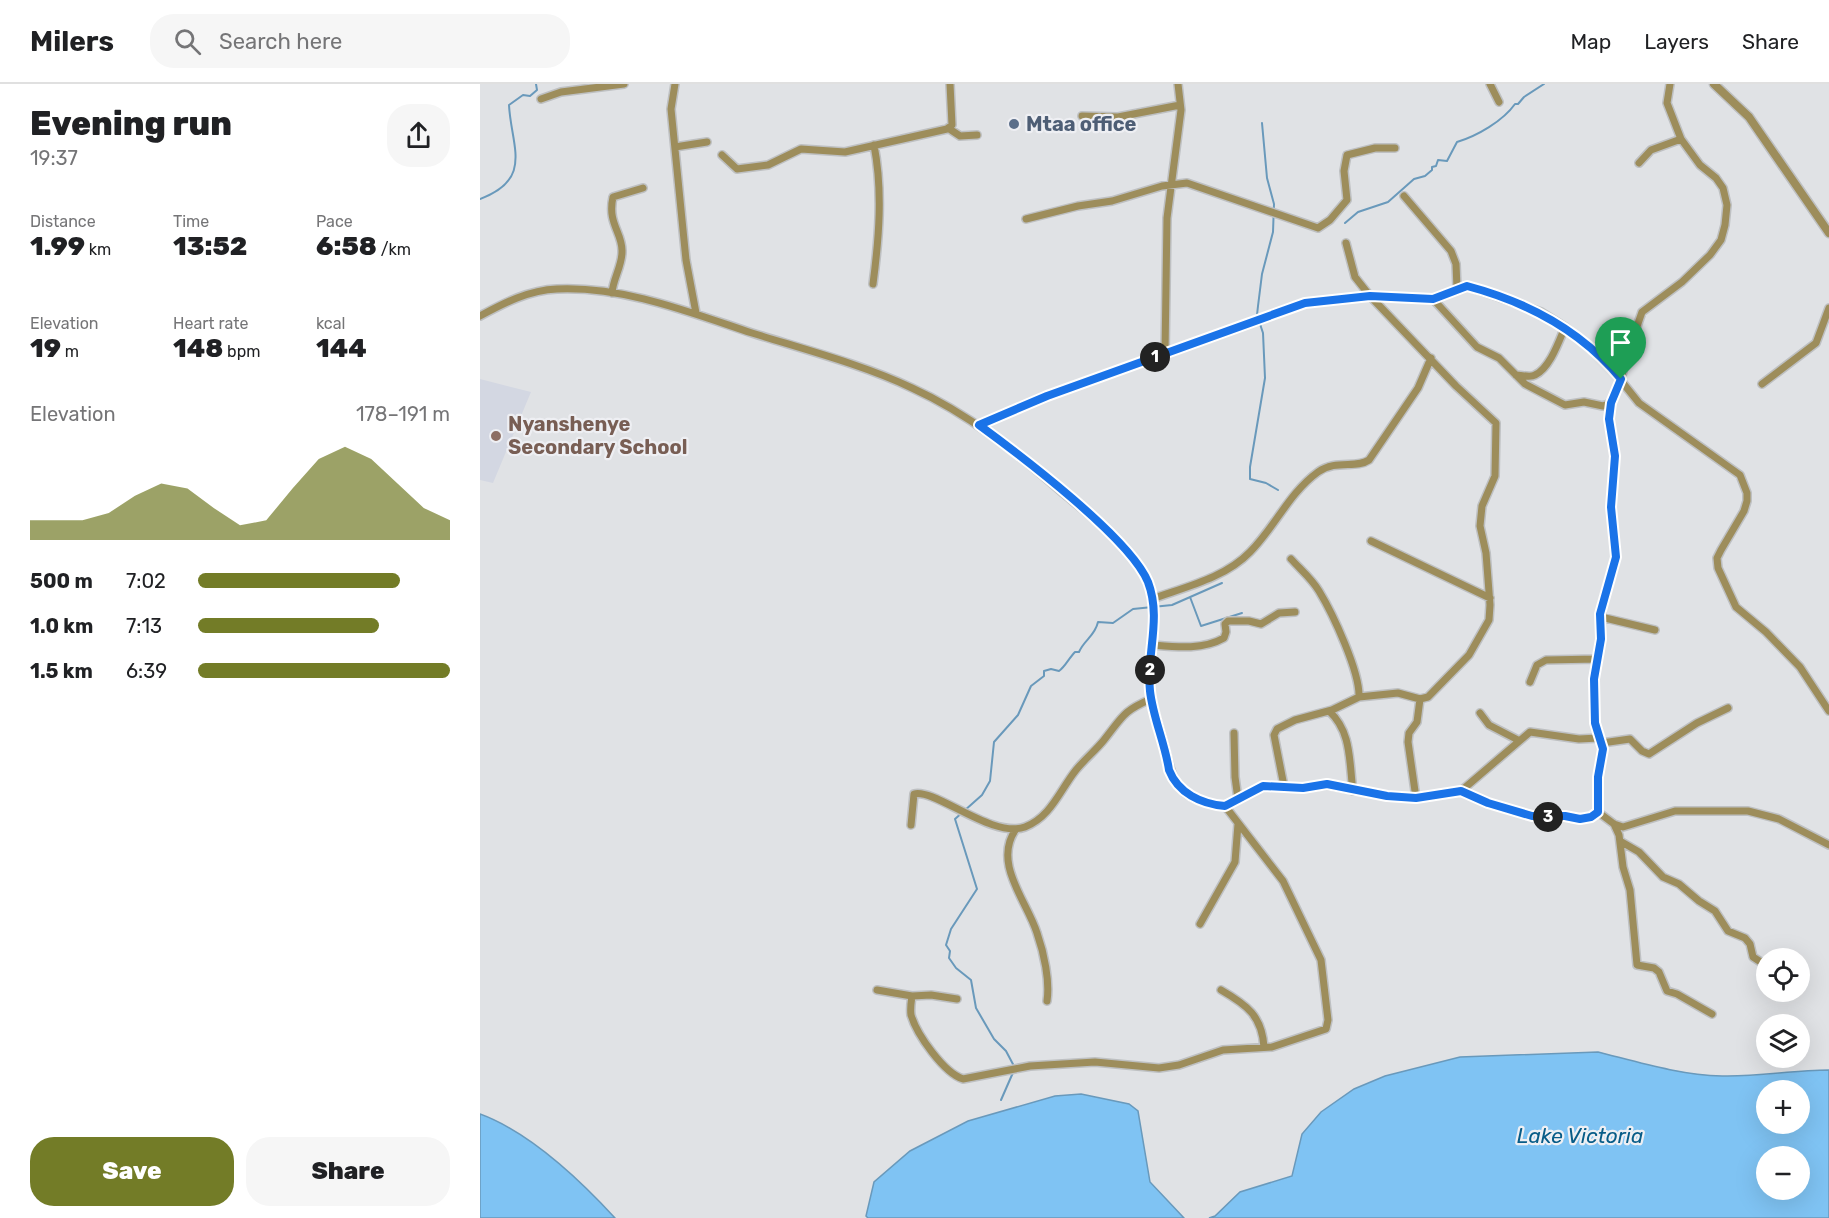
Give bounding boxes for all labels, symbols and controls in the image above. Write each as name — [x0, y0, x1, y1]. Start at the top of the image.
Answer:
search box — [150, 14, 570, 68]
text: Milers — [30, 25, 114, 58]
icon: search — [171, 25, 204, 58]
text: Search here — [219, 28, 342, 55]
text: Map — [1570, 29, 1611, 54]
text: Layers — [1644, 29, 1709, 54]
text: Share — [1742, 29, 1799, 54]
text: Evening run — [30, 104, 232, 143]
button: share — [387, 104, 450, 167]
place label: Mtaa office — [1026, 112, 1136, 136]
marker: Mtaa office — [1007, 117, 1021, 131]
text: 19:37 — [30, 146, 78, 170]
text: Distance — [30, 212, 96, 231]
text: Time — [173, 212, 209, 231]
text: Pace — [316, 212, 353, 231]
text: 1.99 — [30, 231, 85, 262]
text: 13:52 — [173, 231, 247, 262]
text: 6:58 — [316, 231, 377, 262]
text: km — [85, 240, 111, 259]
text: /km — [377, 240, 411, 259]
text: Elevation — [30, 314, 99, 333]
text: Heart rate — [173, 314, 248, 333]
text: kcal — [316, 314, 345, 333]
pin — [1595, 317, 1646, 379]
icon: arrive — [1604, 326, 1637, 359]
text: 19 — [30, 333, 61, 364]
text: 148 — [173, 333, 223, 364]
text: 144 — [316, 333, 367, 364]
text: m — [61, 342, 79, 361]
text: bpm — [223, 342, 260, 361]
pin: 1 — [1140, 342, 1170, 372]
text: 1 — [1151, 347, 1159, 366]
text: Elevation — [30, 402, 116, 426]
text: 178–191 m — [356, 402, 450, 426]
place label: Nyanshenye Secondary School — [508, 412, 687, 459]
marker: Nyanshenye Secondary School — [489, 429, 503, 443]
text: 500 m — [30, 569, 93, 593]
text: 7:02 — [126, 569, 166, 593]
text: 1.0 km — [30, 614, 93, 638]
text: 7:13 — [126, 614, 162, 638]
pin: 2 — [1135, 655, 1165, 685]
text: 1.5 km — [30, 659, 93, 683]
text: 6:39 — [126, 659, 167, 683]
text: 2 — [1145, 660, 1155, 679]
pin: 3 — [1533, 802, 1563, 832]
text: 3 — [1543, 807, 1553, 826]
map controls — [1756, 948, 1810, 1200]
button: locate — [1756, 948, 1810, 1002]
button: layers — [1756, 1014, 1810, 1068]
button: + — [1756, 1080, 1810, 1134]
water label: Lake Victoria — [1517, 1123, 1643, 1148]
button: Save — [30, 1137, 234, 1206]
button: Share — [246, 1137, 450, 1206]
button: − — [1756, 1146, 1810, 1200]

